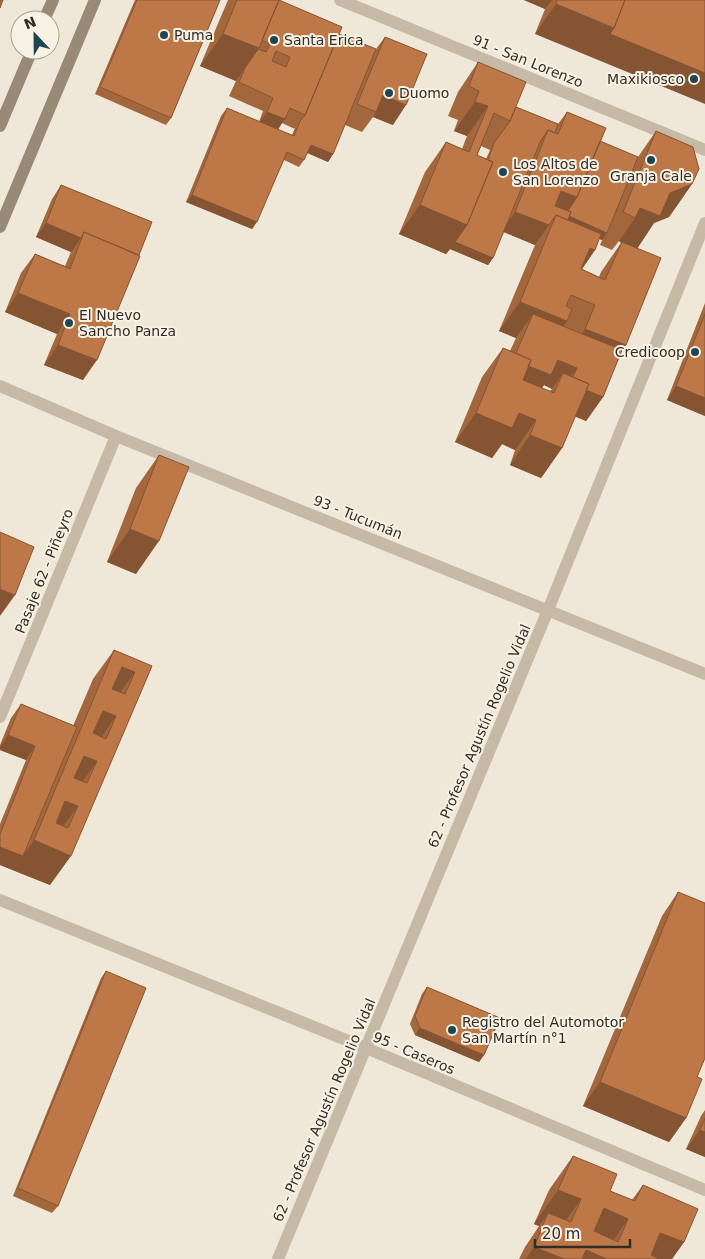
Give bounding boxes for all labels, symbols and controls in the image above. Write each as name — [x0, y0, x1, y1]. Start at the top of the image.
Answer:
north arrow — [10, 10, 60, 60]
text: N — [22, 13, 39, 33]
place label: Puma — [174, 27, 213, 43]
marker: Puma — [158, 29, 170, 41]
place label: Santa Erica — [284, 32, 364, 48]
street label: 91 - San Lorenzo — [471, 32, 585, 90]
marker: Santa Erica — [268, 34, 280, 46]
place label: Maxikiosco — [607, 71, 684, 87]
marker: Maxikiosco — [688, 73, 700, 85]
place label: Duomo — [399, 85, 449, 101]
marker: Duomo — [383, 87, 395, 99]
marker: Granja Cale — [645, 154, 657, 166]
place label: Los Altos de San Lorenzo — [513, 156, 599, 188]
marker: Los Altos de San Lorenzo — [497, 166, 509, 178]
place label: Granja Cale — [610, 168, 692, 184]
place label: El Nuevo Sancho Panza — [79, 307, 176, 339]
marker: El Nuevo Sancho Panza — [63, 317, 75, 329]
place label: Credicoop — [615, 344, 685, 360]
marker: Credicoop — [689, 346, 701, 358]
street label: 93 - Tucumán — [311, 492, 405, 542]
street label: Pasaje 62 - Piñeyro — [12, 506, 76, 636]
street label: 62 - Profesor Agustín Rogelio Vidal — [424, 622, 534, 850]
street label: 62 - Profesor Agustín Rogelio Vidal — [269, 996, 379, 1224]
place label: Registro del Automotor San Martín n°1 — [462, 1014, 624, 1046]
marker: Registro del Automotor San Martín n°1 — [446, 1024, 458, 1036]
street label: 95 - Caseros — [371, 1029, 457, 1077]
scale bar — [535, 1216, 630, 1248]
text: 20 m — [542, 1225, 580, 1243]

